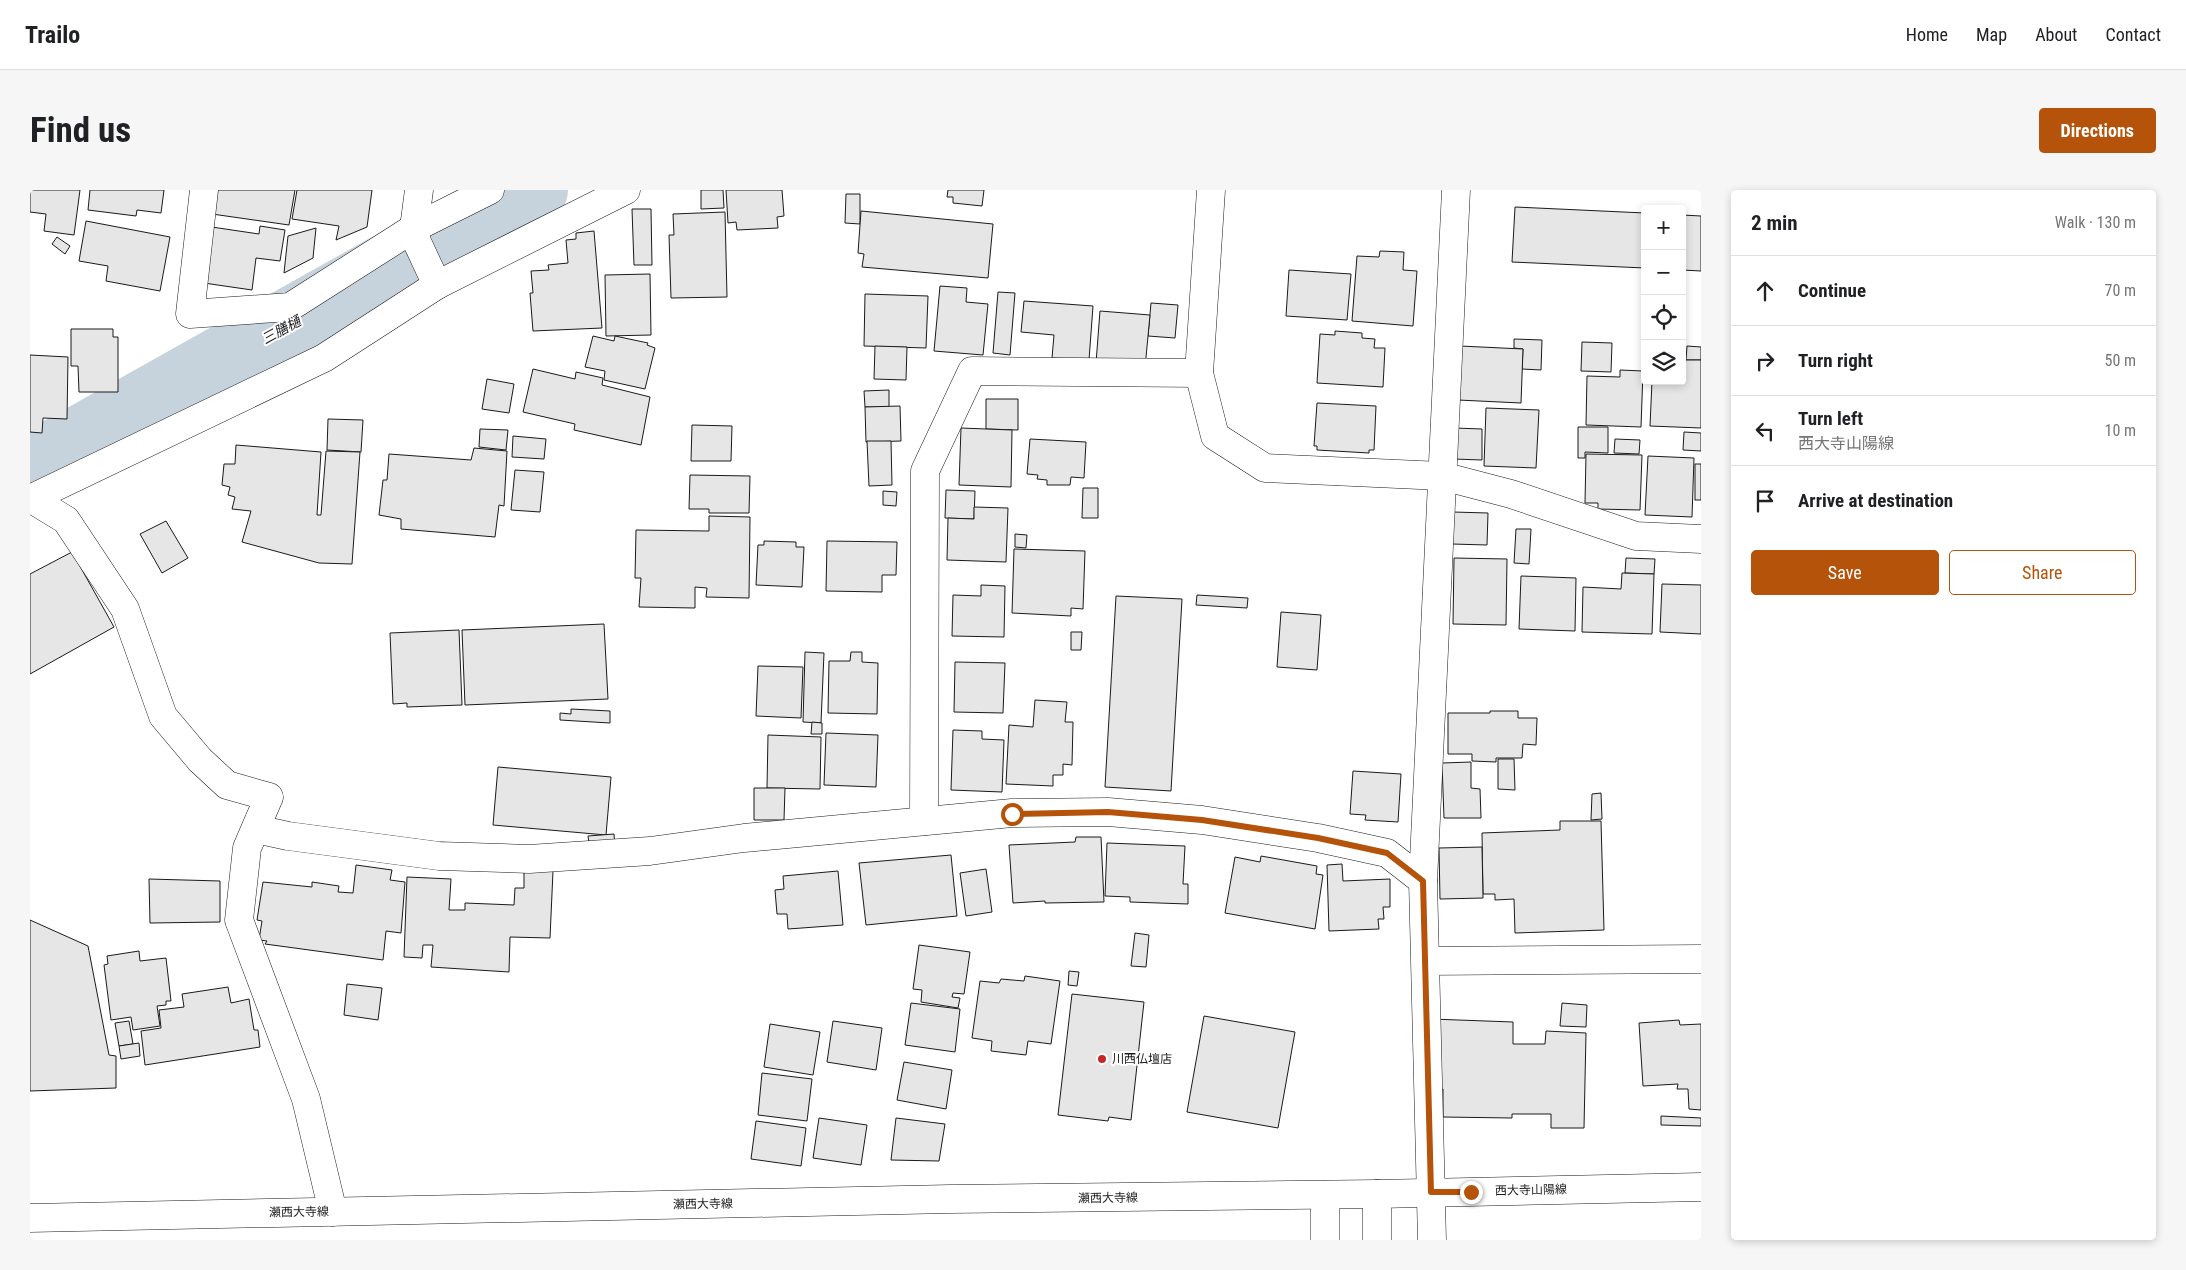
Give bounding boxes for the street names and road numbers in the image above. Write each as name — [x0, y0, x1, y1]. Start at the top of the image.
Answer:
street label: 西大寺山陽線 — [1495, 1182, 1567, 1198]
street label: 瀬西大寺線 — [1078, 1190, 1138, 1206]
street label: 瀬西大寺線 — [673, 1196, 733, 1212]
street label: 瀬西大寺線 — [269, 1204, 329, 1220]

